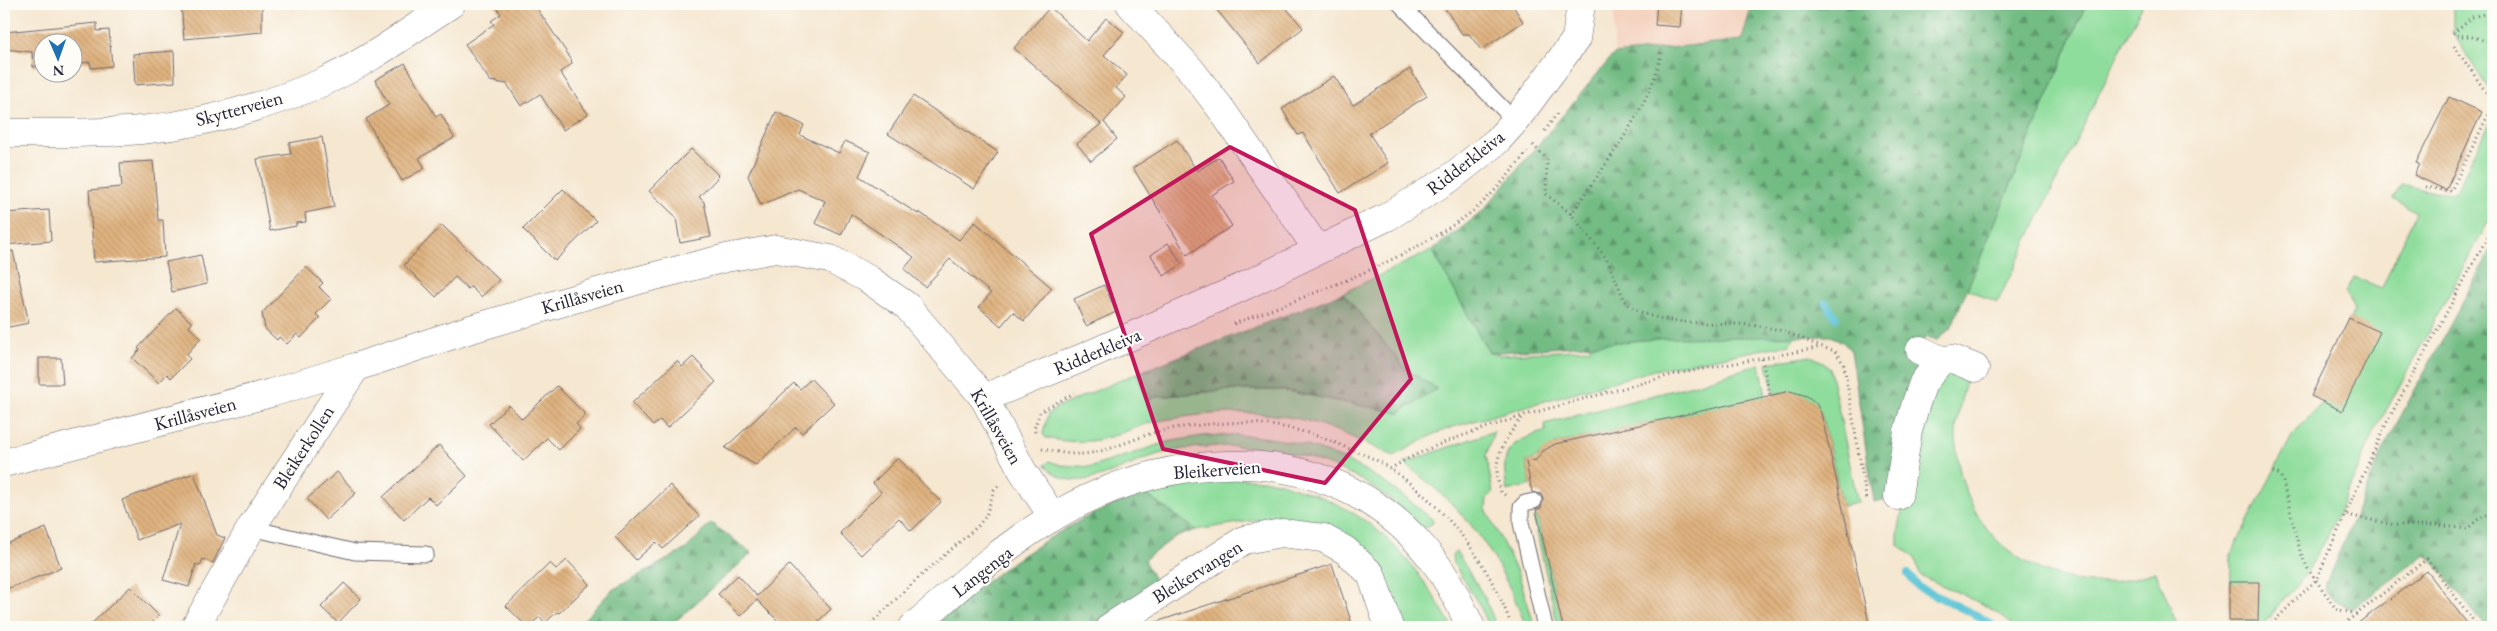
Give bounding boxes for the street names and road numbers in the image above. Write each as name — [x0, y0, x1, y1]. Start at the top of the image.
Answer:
street label: Skytterveien — [193, 85, 285, 132]
street label: Ridderkleiva — [1421, 124, 1510, 201]
street label: Krillåsveien — [538, 273, 626, 320]
street label: Ridderkleiva — [1050, 322, 1145, 381]
street label: Krillåsveien — [965, 384, 1028, 469]
street label: Krillåsveien — [151, 391, 239, 436]
street label: Bleikerkollen — [267, 401, 340, 494]
street label: Bleikerveien — [1172, 454, 1262, 485]
street label: Bleikervangen — [1147, 534, 1247, 609]
street label: Langenga — [947, 540, 1018, 603]

